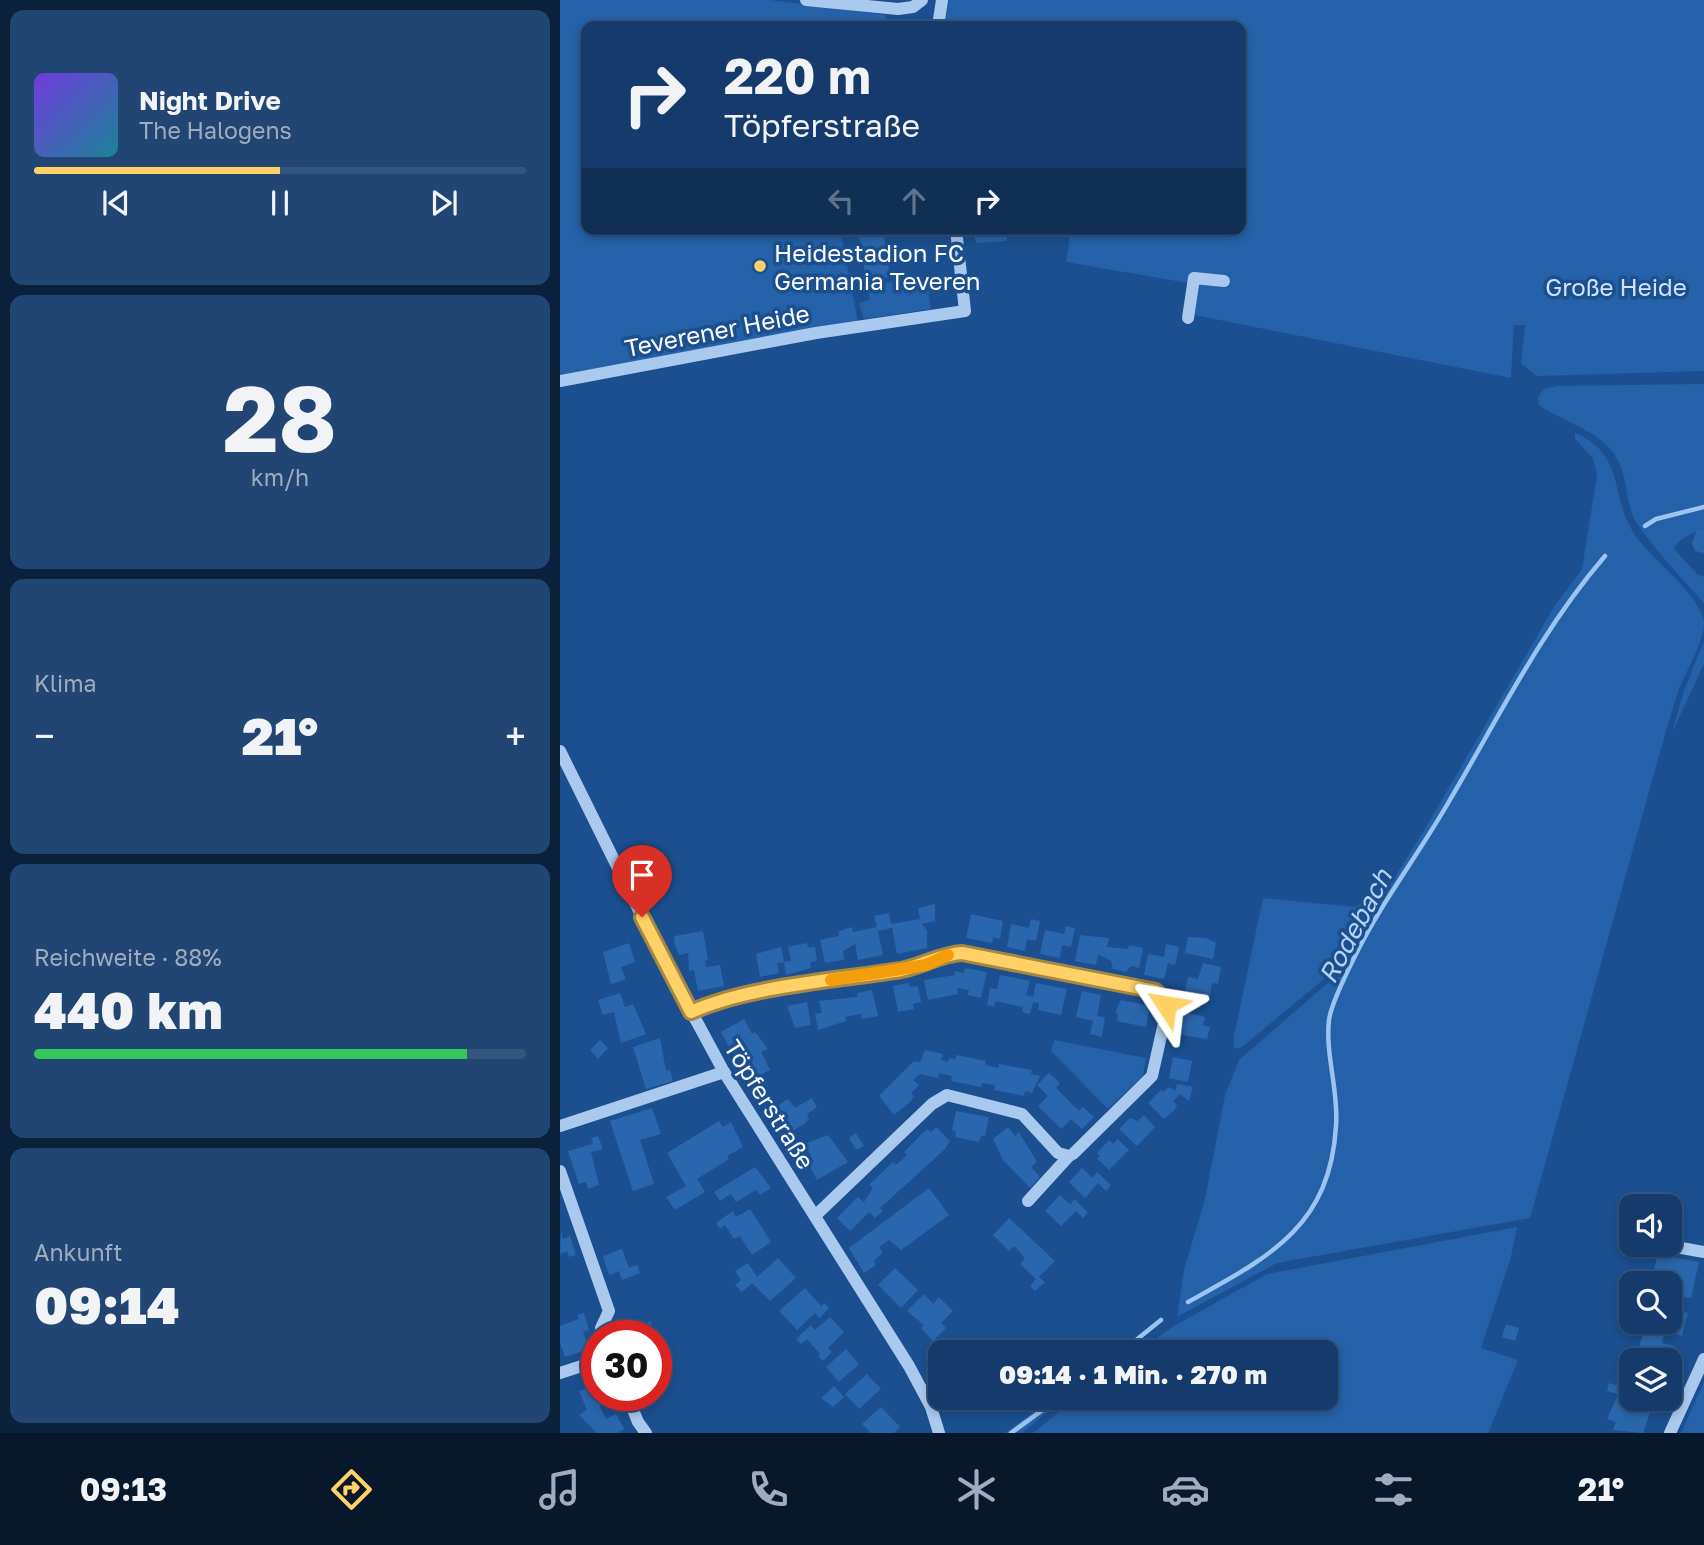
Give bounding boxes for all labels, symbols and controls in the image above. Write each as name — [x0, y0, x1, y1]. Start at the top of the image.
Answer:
text: 220 m — [724, 46, 871, 105]
icon: right — [609, 49, 700, 140]
text: Night Drive — [139, 85, 281, 116]
text: Töpferstraße — [724, 106, 920, 144]
text: The Halogens — [139, 116, 292, 144]
icon: left — [822, 182, 860, 220]
icon: ahead — [895, 182, 933, 220]
icon: right — [968, 182, 1006, 220]
icon: previous — [97, 184, 135, 222]
icon: pause — [261, 184, 299, 222]
icon: next — [425, 184, 463, 222]
place label: Heidestadion FC Germania Teveren — [774, 238, 981, 295]
marker: Heidestadion FC Germania Teveren — [752, 258, 768, 274]
park label: Große Heide — [1545, 272, 1687, 301]
street label: Teverener Heide — [622, 298, 812, 362]
text: 28 — [223, 363, 337, 472]
text: km/h — [251, 463, 309, 491]
text: Klima — [34, 669, 97, 697]
text: 21° — [242, 704, 318, 766]
text: − — [34, 713, 55, 758]
text: + — [505, 713, 526, 758]
pin — [612, 845, 672, 917]
icon: arrive — [623, 856, 661, 894]
water label: Rodebach — [1312, 863, 1398, 988]
text: Reichweite · 88% — [34, 943, 222, 971]
position arrow — [1129, 968, 1203, 1042]
text: 440 km — [34, 978, 223, 1040]
street label: Töpferstraße — [719, 1034, 821, 1174]
map controls — [1619, 1194, 1682, 1411]
button: sound — [1619, 1194, 1682, 1257]
text: Ankunft — [34, 1238, 122, 1266]
button: search — [1619, 1271, 1682, 1334]
text: 09:14 — [34, 1273, 180, 1335]
speed limit sign: 30 — [581, 1320, 672, 1411]
button: layers — [1619, 1348, 1682, 1411]
text: 09:14 · 1 Min. · 270 m — [999, 1359, 1267, 1390]
icon: directions — [327, 1465, 376, 1514]
icon: music — [535, 1465, 584, 1514]
icon: phone — [744, 1465, 793, 1514]
icon: climate — [952, 1465, 1001, 1514]
icon: car — [1161, 1465, 1210, 1514]
icon: filters — [1369, 1465, 1418, 1514]
text: 09:13 — [80, 1470, 167, 1508]
text: 21° — [1578, 1470, 1624, 1508]

